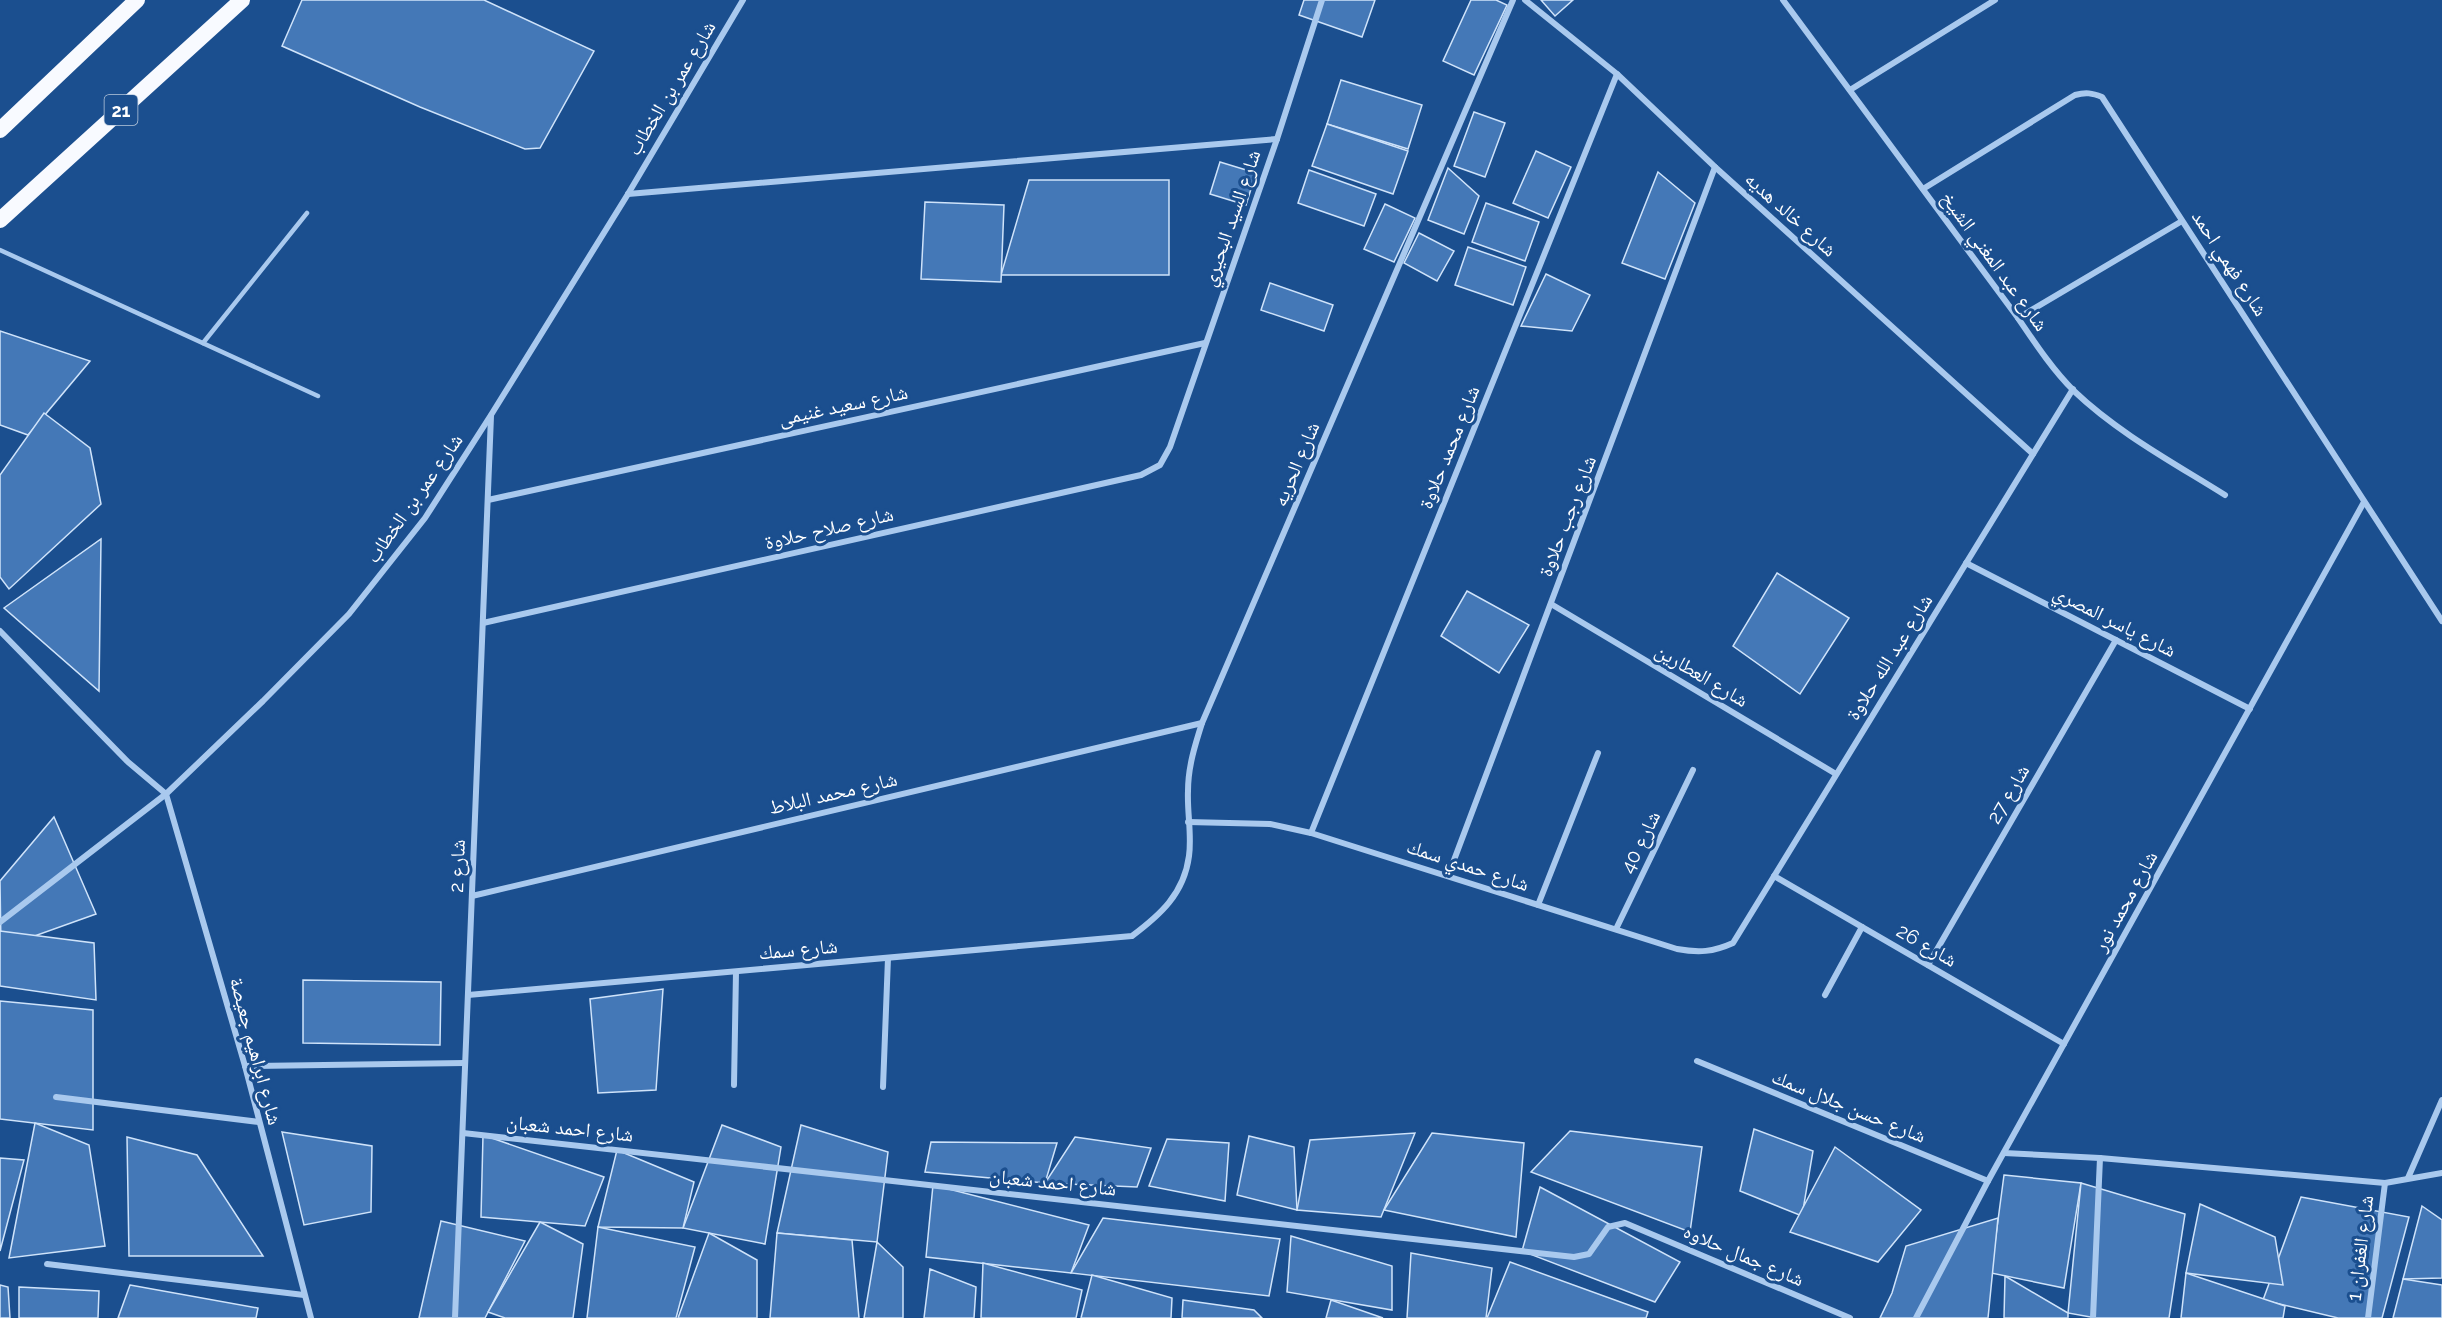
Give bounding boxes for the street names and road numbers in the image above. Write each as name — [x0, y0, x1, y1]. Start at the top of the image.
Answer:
street label: شارع عمر بن الخطاب — [621, 17, 721, 160]
road number: 21 — [104, 95, 138, 125]
street label: شارع السيد البحيري — [1196, 147, 1269, 291]
street label: شارع خالد هديه — [1739, 167, 1842, 262]
street label: شارع عبد المغني الشيخ — [1933, 187, 2054, 338]
street label: شارع فهمي احمد — [2183, 206, 2273, 323]
street label: شارع سعيد غنيمى — [776, 380, 910, 431]
street label: شارع محمد حلاوة — [1413, 382, 1486, 513]
street label: شارع الحريه — [1267, 418, 1325, 510]
street label: شارع عمر بن الخطاب — [360, 429, 468, 568]
street label: شارع رجب حلاوة — [1533, 452, 1602, 580]
street label: شارع صلاح حلاوة — [762, 502, 896, 555]
street label: شارع ياسر المصري — [2048, 580, 2180, 666]
street label: شارع عبد الله حلاوة — [1841, 590, 1938, 725]
street label: شارع العطارين — [1651, 638, 1753, 713]
street label: شارع 27 — [1982, 760, 2035, 828]
street label: شارع محمد البلاط — [767, 767, 900, 820]
street label: شارع 40 — [1615, 807, 1666, 877]
street label: شارع حمدي سمك — [1403, 834, 1532, 900]
street label: شارع 2 — [444, 839, 471, 893]
street label: شارع محمد نور — [2087, 847, 2163, 957]
street label: شارع 26 — [1892, 918, 1961, 973]
street label: شارع سمك — [757, 934, 839, 965]
street label: شارع ابراهيم جعيصة — [223, 974, 287, 1128]
street label: شارع حسن جلال سمك — [1768, 1064, 1930, 1149]
street label: شارع احمد شعبان — [505, 1109, 635, 1148]
street label: شارع احمد شعبان — [988, 1163, 1118, 1202]
street label: شارع الغفران 1 — [2342, 1194, 2379, 1302]
street label: شارع جمال حلاوه — [1680, 1219, 1808, 1292]

